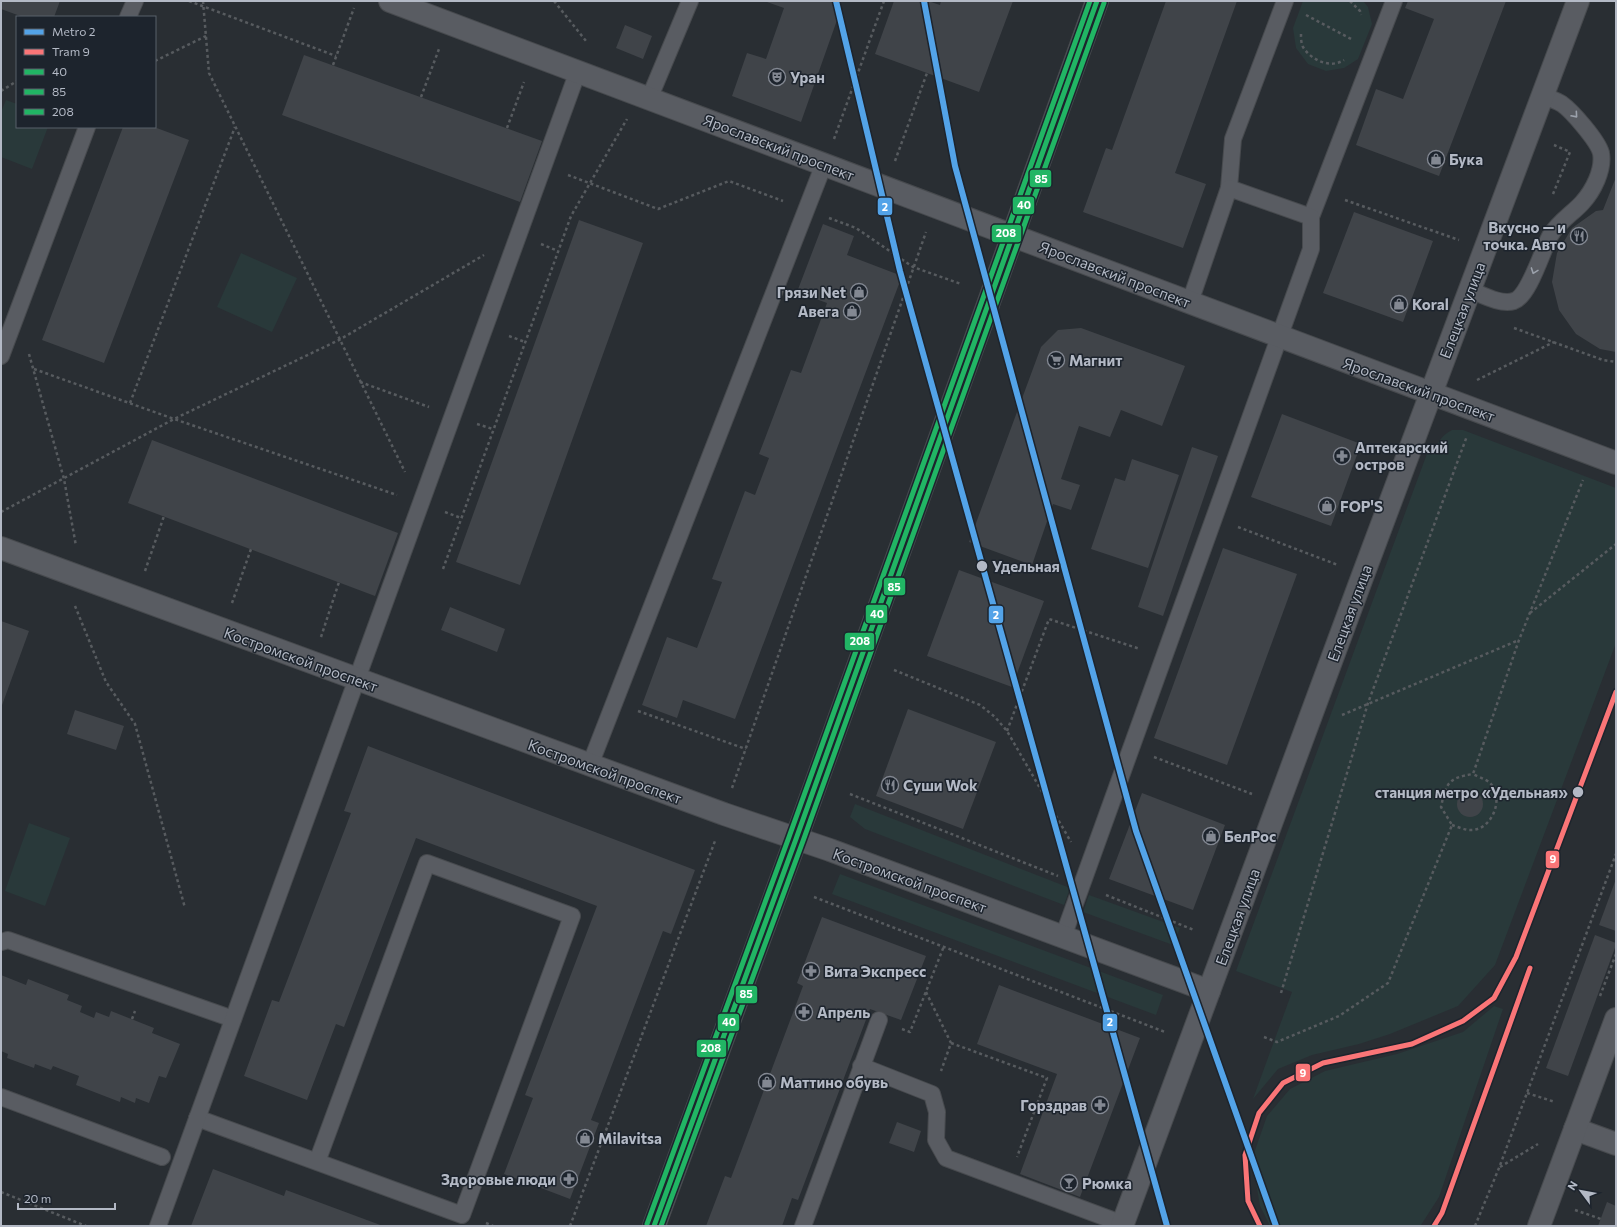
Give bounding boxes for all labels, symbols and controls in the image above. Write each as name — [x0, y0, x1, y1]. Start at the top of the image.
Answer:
legend — [16, 16, 156, 128]
text: Metro 2 — [52, 24, 96, 38]
text: Tram 9 — [52, 44, 90, 58]
text: 40 — [52, 64, 67, 78]
theatre icon: Уран — [767, 67, 787, 87]
place label: Уран — [790, 68, 825, 86]
text: 85 — [52, 84, 66, 98]
text: 208 — [52, 104, 74, 118]
street label: Ярославский проспект — [701, 110, 857, 184]
one-way arrow — [1570, 111, 1577, 118]
shop icon: Бука — [1426, 149, 1446, 169]
place label: Бука — [1449, 150, 1483, 168]
line badge: 85 — [1029, 169, 1052, 188]
text: 85 — [1034, 172, 1048, 185]
line badge: 40 — [1012, 196, 1035, 215]
line badge: 2 — [877, 197, 893, 216]
text: 40 — [1017, 198, 1031, 211]
text: 2 — [882, 200, 888, 213]
place label: Вкусно — и точка. Авто — [1483, 218, 1566, 253]
line badge: 208 — [991, 224, 1022, 243]
text: 208 — [996, 226, 1016, 239]
restaurant icon: Вкусно — и точка. Авто — [1569, 226, 1589, 246]
street label: Ярославский проспект — [1037, 237, 1193, 311]
street label: Елецкая улица — [1435, 259, 1489, 361]
one-way arrow — [1531, 268, 1539, 275]
shop icon: Грязи Net — [849, 282, 869, 302]
place label: Грязи Net — [777, 283, 846, 301]
shop icon: Koral — [1389, 294, 1409, 314]
place label: Koral — [1412, 295, 1449, 313]
shop icon: Авега — [842, 301, 862, 321]
place label: Авега — [798, 302, 839, 320]
supermarket icon: Магнит — [1046, 350, 1066, 370]
place label: Магнит — [1069, 351, 1122, 369]
street label: Ярославский проспект — [1341, 353, 1497, 425]
place label: Аптекарский остров — [1355, 438, 1448, 473]
pharmacy icon: Аптекарский остров — [1332, 446, 1352, 466]
shop icon: FOP'S — [1317, 496, 1337, 516]
place label: FOP'S — [1340, 497, 1383, 515]
place label: Удельная — [992, 557, 1060, 575]
marker: Удельная — [975, 559, 989, 573]
street label: Елецкая улица — [1323, 562, 1375, 664]
line badge: 85 — [883, 577, 906, 596]
text: 85 — [887, 580, 901, 593]
line badge: 40 — [865, 604, 888, 624]
line badge: 2 — [988, 605, 1004, 624]
text: 40 — [870, 607, 884, 620]
text: 2 — [993, 608, 999, 621]
street label: Костромской проспект — [222, 623, 380, 695]
line badge: 208 — [844, 632, 875, 651]
text: 208 — [850, 634, 870, 647]
street label: Костромской проспект — [526, 735, 684, 807]
restaurant icon: Суши Wok — [880, 775, 900, 795]
place label: Суши Wok — [903, 776, 978, 794]
place label: станция метро «Удельная» — [1375, 783, 1568, 801]
marker: станция метро «Удельная» — [1571, 785, 1585, 799]
shop icon: БелРос — [1201, 826, 1221, 846]
place label: БелРос — [1224, 827, 1276, 845]
street label: Костромской проспект — [831, 844, 989, 916]
line badge: 9 — [1545, 850, 1560, 869]
text: 9 — [1550, 852, 1557, 865]
street label: Елецкая улица — [1211, 866, 1263, 968]
pharmacy icon: Вита Экспресс — [801, 961, 821, 981]
place label: Вита Экспресс — [824, 962, 926, 980]
line badge: 85 — [735, 985, 758, 1004]
text: 85 — [739, 987, 753, 1000]
pharmacy icon: Апрель — [794, 1002, 814, 1022]
place label: Апрель — [817, 1003, 870, 1021]
line badge: 40 — [717, 1013, 740, 1032]
line badge: 2 — [1102, 1013, 1118, 1032]
text: 40 — [722, 1015, 736, 1028]
text: 2 — [1107, 1015, 1113, 1028]
line badge: 208 — [696, 1039, 727, 1058]
text: 208 — [701, 1041, 721, 1054]
line badge: 9 — [1295, 1063, 1311, 1082]
text: 9 — [1300, 1066, 1307, 1079]
shop icon: Маттино обувь — [757, 1072, 777, 1092]
place label: Маттино обувь — [780, 1073, 888, 1091]
pharmacy icon: Горздрав — [1090, 1095, 1110, 1115]
place label: Горздрав — [1020, 1096, 1087, 1114]
shop icon: Milavitsa — [575, 1128, 595, 1148]
place label: Milavitsa — [598, 1129, 662, 1147]
pharmacy icon: Здоровые люди — [559, 1169, 579, 1189]
place label: Здоровые люди — [441, 1170, 556, 1188]
north arrow — [1561, 1171, 1601, 1211]
bar icon: Рюмка — [1059, 1173, 1079, 1193]
place label: Рюмка — [1082, 1174, 1132, 1192]
text: N — [1564, 1178, 1580, 1192]
scale bar — [18, 1185, 115, 1211]
text: 20 m — [24, 1191, 51, 1205]

